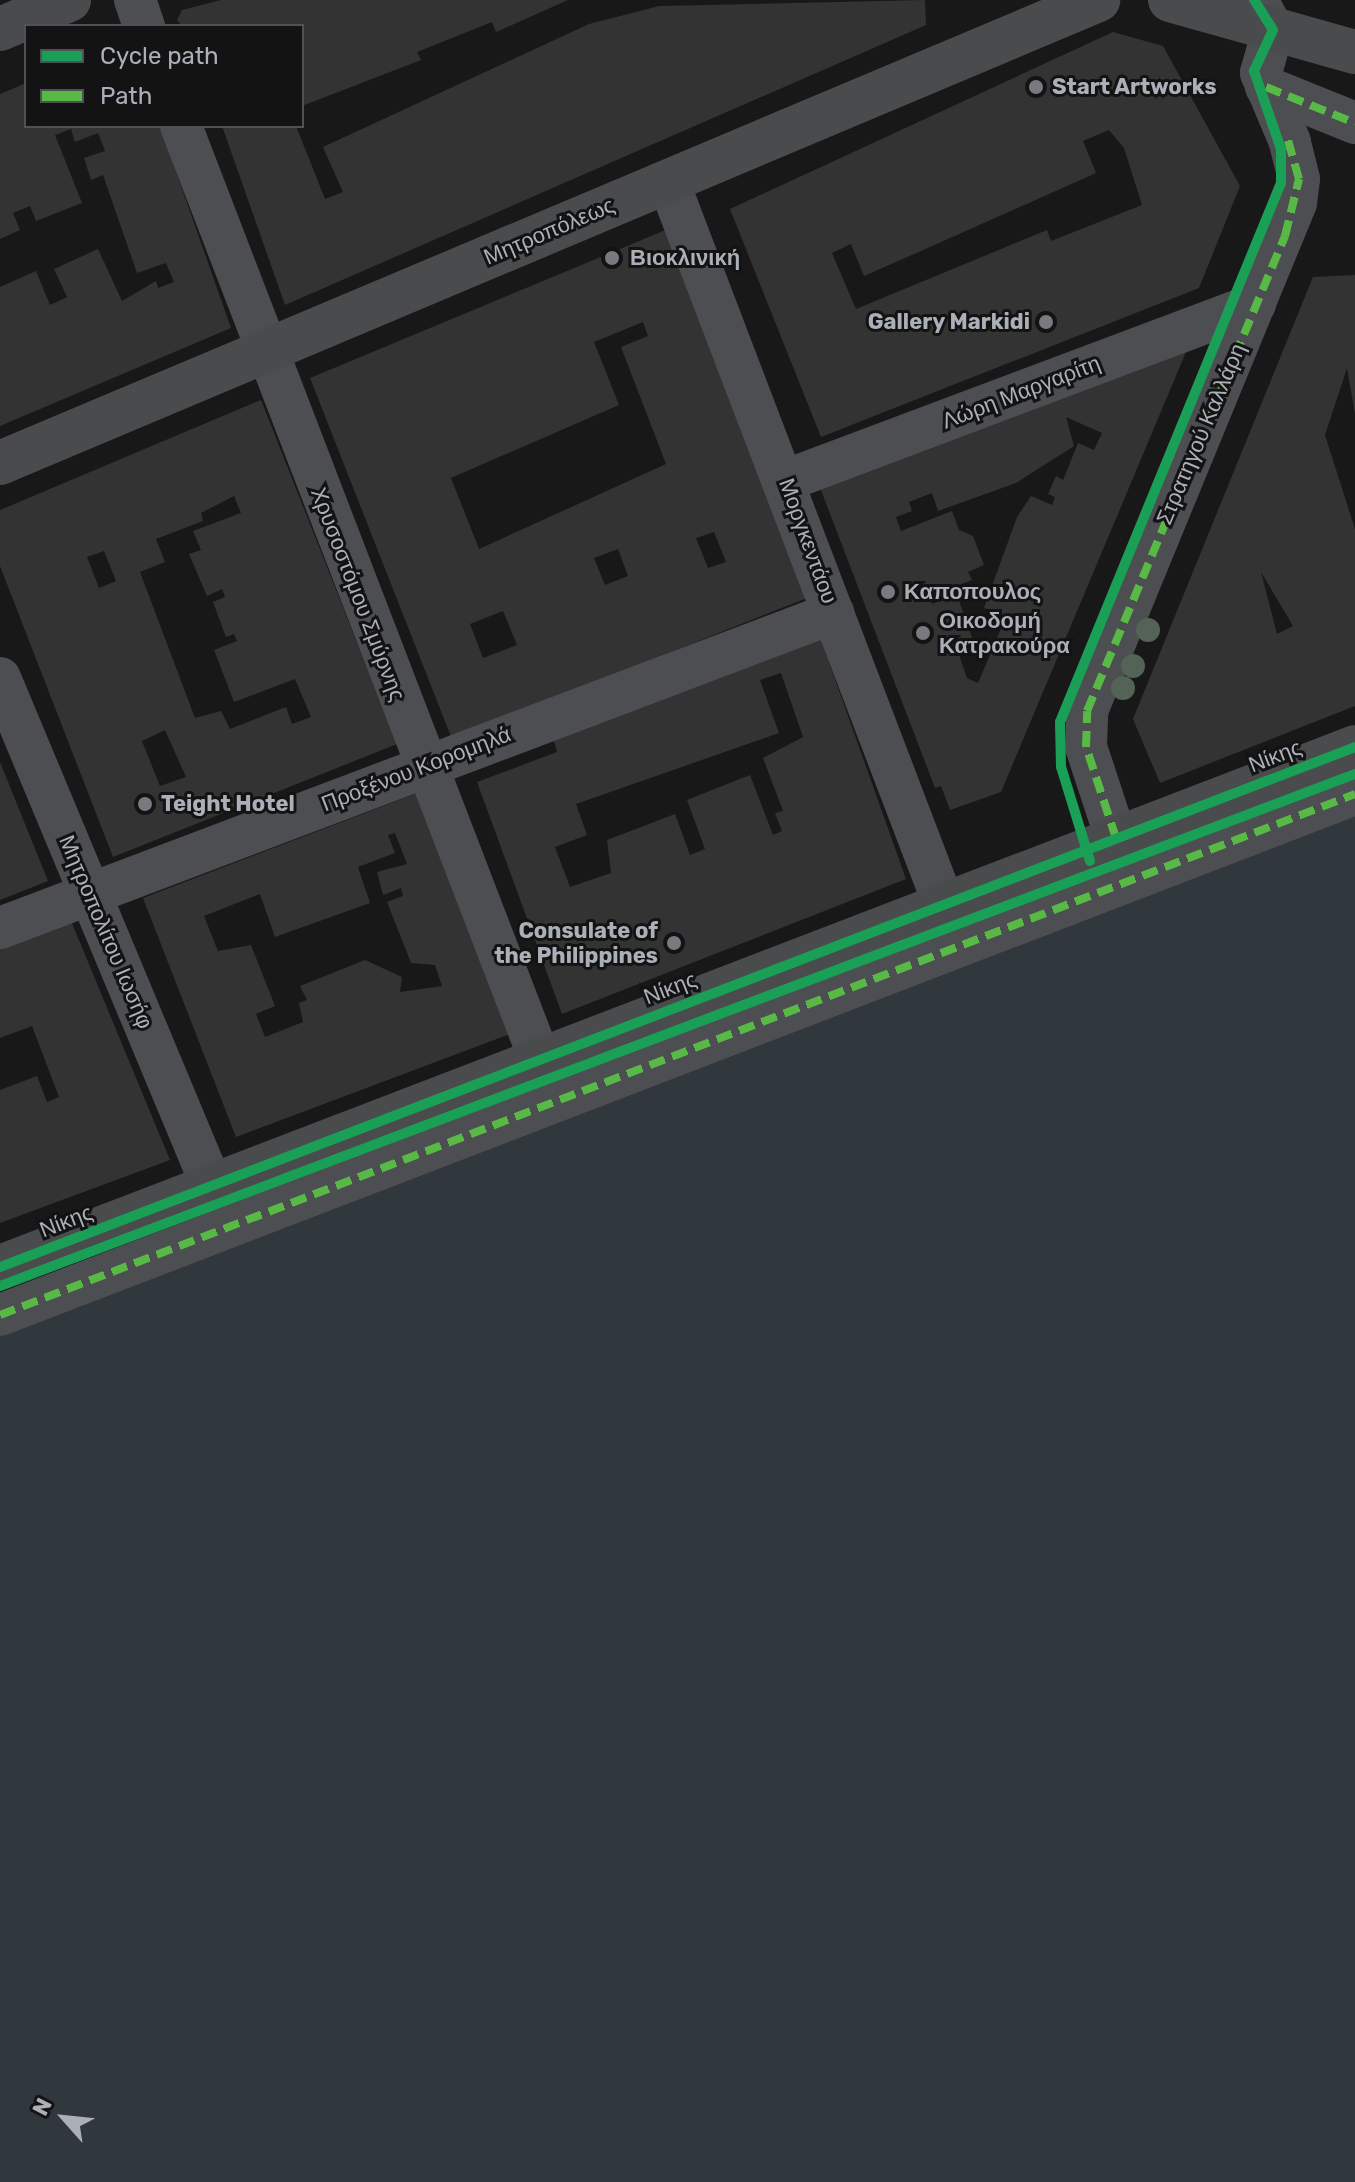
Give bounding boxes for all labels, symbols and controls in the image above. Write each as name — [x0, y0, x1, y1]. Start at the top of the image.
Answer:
legend — [24, 24, 304, 128]
text: Cycle path — [100, 42, 219, 70]
place label: Start Artworks — [1052, 74, 1217, 100]
marker: Start Artworks — [1027, 78, 1045, 96]
text: Path — [100, 82, 152, 110]
street label: Μητροπόλεως — [480, 192, 618, 270]
place label: Βιοκλινική — [630, 245, 740, 271]
marker: Βιοκλινική — [601, 247, 623, 269]
place label: Gallery Markidi — [867, 309, 1030, 335]
marker: Gallery Markidi — [1037, 313, 1055, 331]
street label: Στρατηγού Καλλάρη — [1151, 339, 1251, 529]
street label: Λώρη Μαργαρίτη — [938, 350, 1104, 434]
street label: Μοργκεντάου — [773, 475, 843, 607]
street label: Χρυσοστόμου Σμύρνης — [305, 484, 411, 704]
place label: Καποπουλος — [904, 579, 1041, 605]
marker: Καποπουλος — [879, 583, 897, 601]
place label: Οικοδομή Κατρακούρα — [939, 607, 1070, 658]
marker: Οικοδομή Κατρακούρα — [914, 624, 932, 642]
street label: Προξένου Κορομηλά — [318, 721, 514, 817]
street label: Νίκης — [1245, 734, 1305, 778]
place label: Teight Hotel — [161, 791, 295, 817]
marker: Teight Hotel — [136, 795, 154, 813]
street label: Μητροπολίτου Ιωσήφ — [53, 831, 159, 1033]
place label: Consulate of the Philippines — [494, 917, 658, 968]
marker: Consulate of the Philippines — [665, 934, 683, 952]
street label: Νίκης — [640, 966, 700, 1010]
street label: Νίκης — [36, 1199, 96, 1243]
north arrow — [24, 2078, 104, 2158]
text: N — [27, 2094, 58, 2120]

